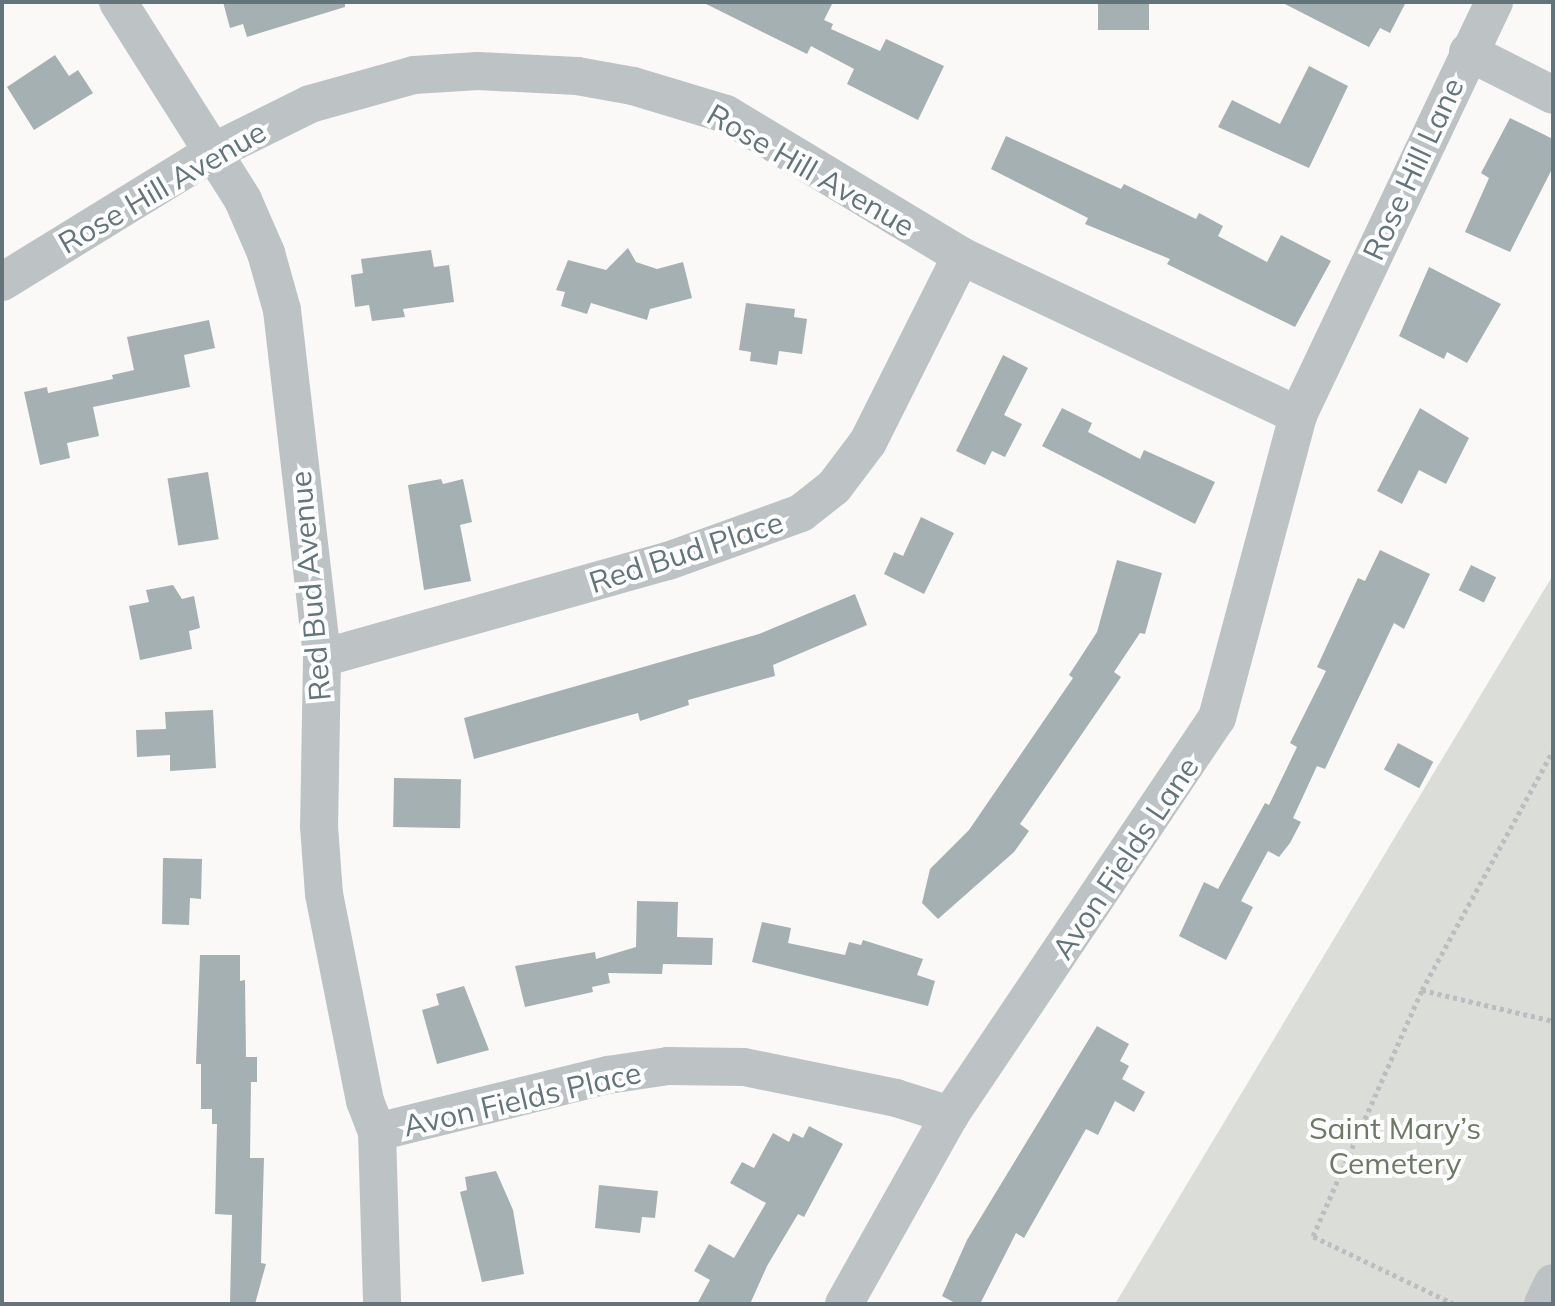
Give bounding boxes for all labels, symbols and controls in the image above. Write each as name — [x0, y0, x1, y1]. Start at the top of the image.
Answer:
street label: Rose Hill Lane — [1355, 72, 1471, 266]
street label: Rose Hill Avenue — [701, 96, 921, 244]
street label: Rose Hill Avenue — [52, 113, 272, 261]
street label: Red Bud Avenue — [282, 470, 338, 702]
street label: Red Bud Place — [585, 504, 787, 600]
street label: Avon Fields Lane — [1044, 750, 1206, 966]
street label: Avon Fields Place — [399, 1054, 645, 1144]
park label: Saint Mary’s Cemetery — [1309, 1110, 1481, 1180]

